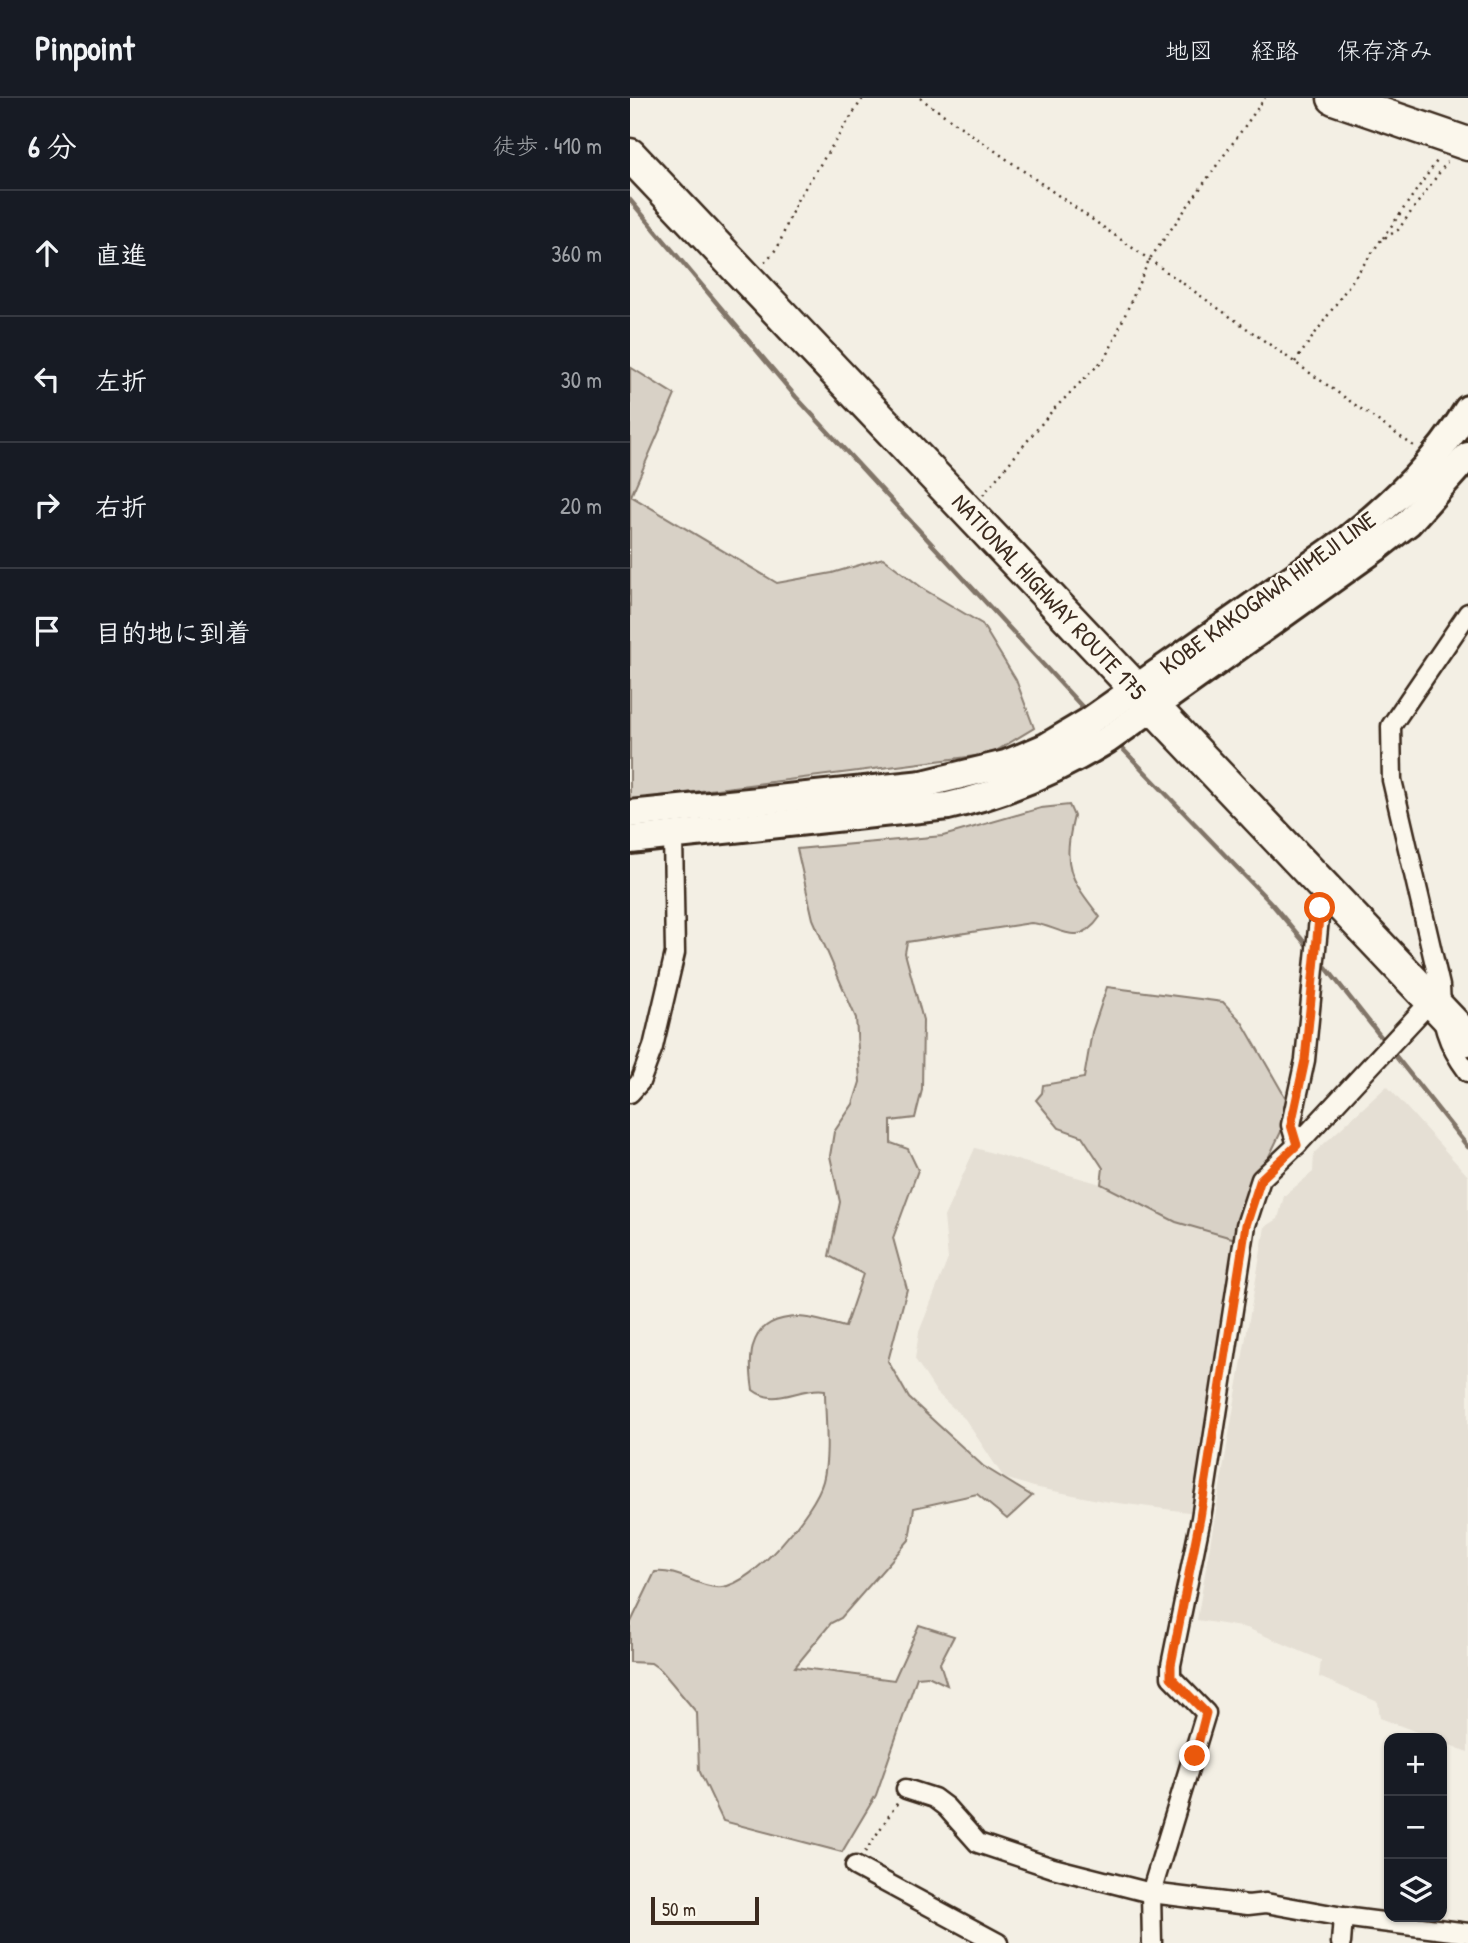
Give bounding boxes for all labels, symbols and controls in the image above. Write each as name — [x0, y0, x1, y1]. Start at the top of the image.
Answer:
text: Pinpoint — [35, 26, 134, 70]
text: 地図 — [1165, 34, 1213, 66]
text: 経路 — [1251, 34, 1299, 66]
text: 保存済み — [1337, 34, 1433, 66]
text: 6 分 — [28, 126, 77, 166]
text: 徒歩 · 410 m — [493, 130, 602, 161]
icon: ahead — [28, 234, 66, 272]
text: 直進 — [95, 237, 147, 272]
text: 360 m — [551, 238, 602, 269]
icon: left — [28, 360, 66, 398]
text: 左折 — [95, 363, 147, 398]
text: 30 m — [560, 364, 602, 395]
icon: right — [28, 486, 66, 524]
street label: NATIONAL HIGHWAY ROUTE 175 — [945, 486, 1154, 706]
text: 右折 — [95, 489, 147, 524]
text: 20 m — [560, 490, 602, 521]
street label: KOBE KAKOGAWA HIMEJI LINE — [1153, 503, 1382, 681]
icon: arrive — [28, 612, 66, 650]
text: 目的地に到着 — [95, 615, 251, 650]
route start — [1304, 892, 1335, 923]
map controls — [1384, 1733, 1447, 1922]
button: + — [1384, 1733, 1447, 1796]
route end — [1179, 1740, 1210, 1771]
button: − — [1384, 1796, 1447, 1859]
button: layers — [1384, 1859, 1447, 1922]
scale bar — [651, 1894, 760, 1926]
text: 50 m — [662, 1896, 696, 1922]

